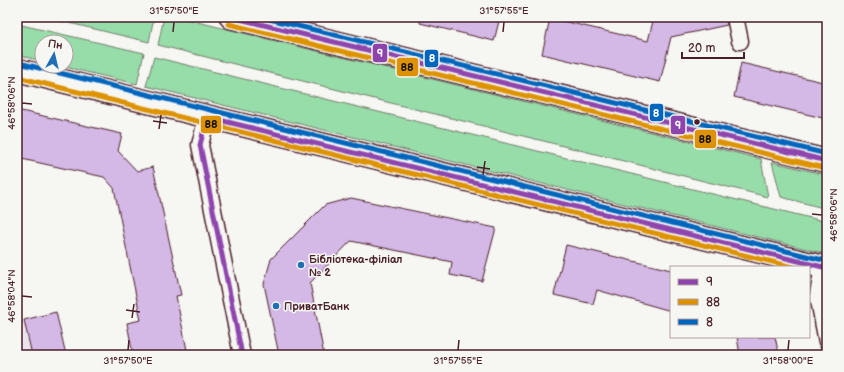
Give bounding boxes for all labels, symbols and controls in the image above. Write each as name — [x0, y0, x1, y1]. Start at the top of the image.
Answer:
text: 31°57'50"E — [149, 5, 199, 17]
text: 31°57'55"E — [479, 5, 529, 17]
north arrow — [34, 34, 74, 74]
scale bar — [682, 34, 744, 60]
text: Пн — [47, 37, 63, 52]
text: 20 m — [688, 41, 715, 56]
line badge: 9 — [372, 43, 388, 63]
text: 9 — [377, 47, 383, 60]
line badge: 8 — [424, 49, 439, 68]
text: 8 — [429, 52, 436, 65]
line badge: 88 — [396, 57, 419, 77]
text: 88 — [400, 61, 414, 74]
text: 46°58'06"N — [6, 76, 18, 130]
line badge: 8 — [649, 103, 664, 122]
text: 8 — [653, 107, 660, 120]
line badge: 88 — [200, 115, 222, 134]
line badge: 9 — [670, 115, 686, 135]
unlabelled marker — [692, 117, 702, 127]
text: 88 — [204, 118, 218, 131]
text: 9 — [675, 119, 681, 132]
line badge: 88 — [694, 129, 717, 149]
text: 88 — [698, 133, 712, 146]
text: 46°58'06"N — [828, 188, 840, 242]
place label: Бібліотека-філіал № 2 — [309, 253, 402, 279]
marker: Бібліотека-філіал № 2 — [296, 260, 306, 270]
legend — [670, 266, 810, 338]
text: 46°58'04"N — [6, 269, 18, 323]
text: 9 — [706, 275, 713, 290]
text: 88 — [706, 295, 720, 310]
place label: ПриватБанк — [284, 300, 349, 313]
marker: ПриватБанк — [271, 301, 281, 311]
text: 8 — [706, 315, 713, 330]
text: 31°57'50"E — [103, 355, 153, 367]
text: 31°57'55"E — [433, 355, 483, 367]
text: 31°58'00"E — [763, 355, 814, 367]

